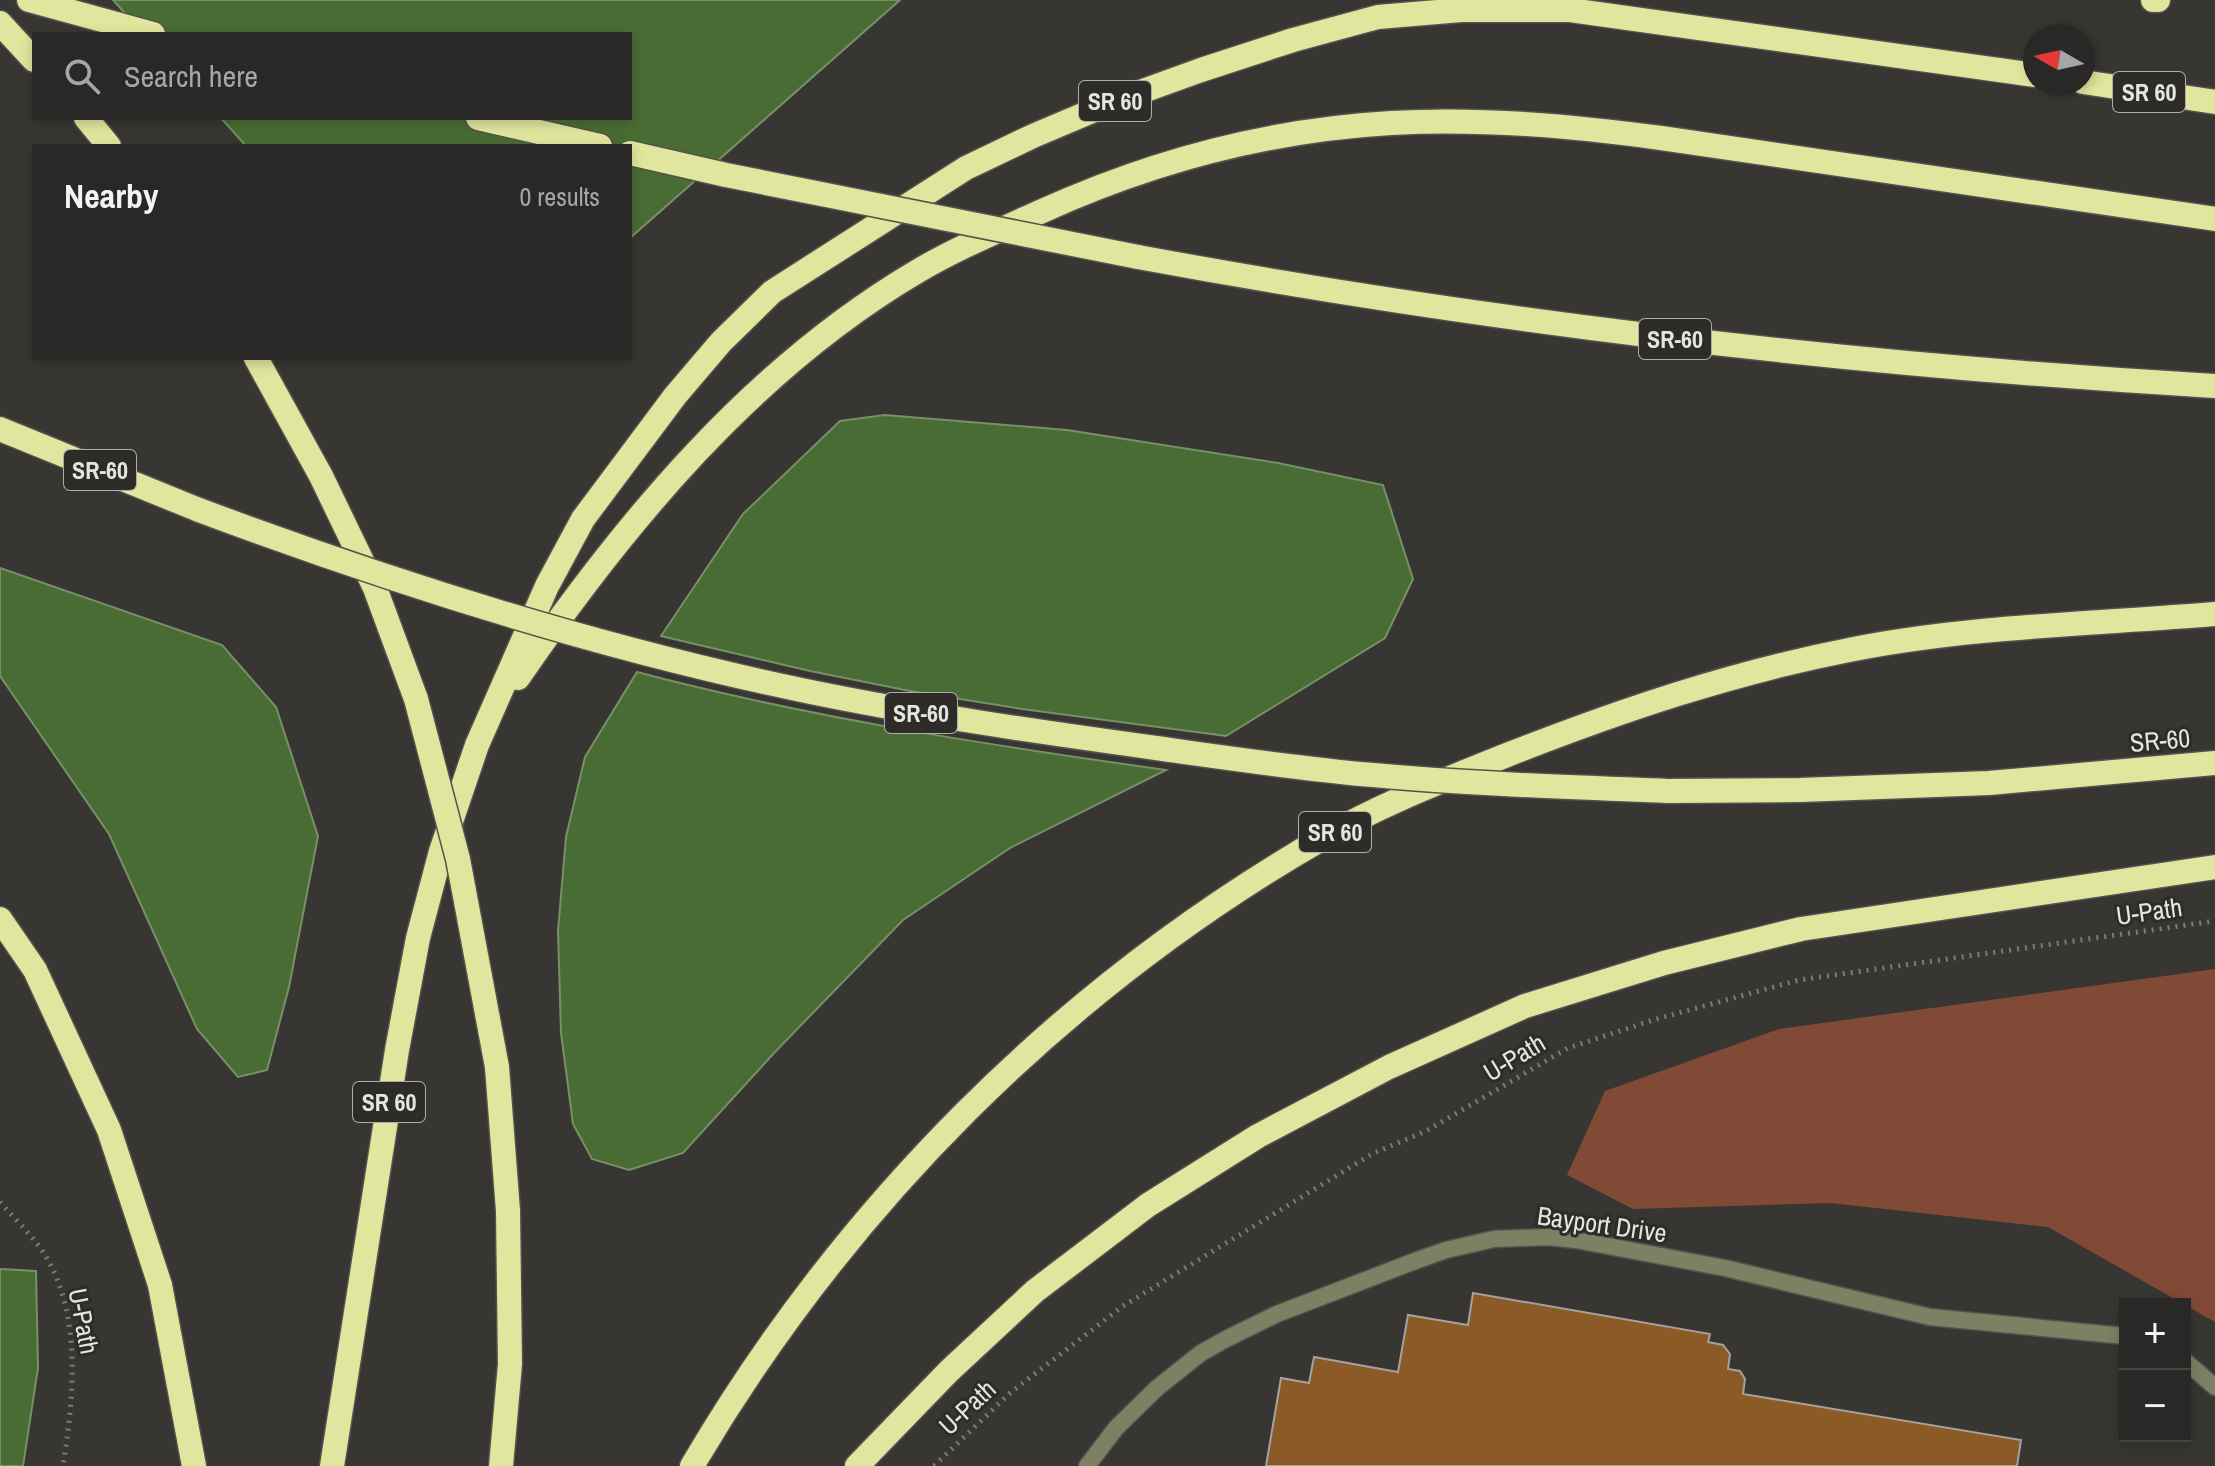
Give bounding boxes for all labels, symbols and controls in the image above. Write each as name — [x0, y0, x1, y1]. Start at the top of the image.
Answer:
north arrow — [2023, 24, 2095, 96]
search box — [32, 32, 632, 120]
icon: search — [60, 54, 104, 98]
text: Search here — [124, 56, 258, 96]
road number: SR 60 — [2113, 72, 2185, 112]
road number: SR 60 — [1079, 81, 1151, 121]
text: Nearby — [64, 173, 159, 219]
text: 0 results — [519, 179, 600, 214]
road number: SR-60 — [1639, 319, 1711, 359]
road number: SR-60 — [64, 450, 136, 490]
road number: SR-60 — [885, 693, 957, 733]
street label: SR-60 — [2128, 720, 2192, 760]
road number: SR 60 — [1299, 812, 1371, 852]
street label: U-Path — [2114, 889, 2184, 933]
street label: U-Path — [1477, 1025, 1551, 1089]
road number: SR 60 — [353, 1082, 425, 1122]
street label: Bayport Drive — [1535, 1198, 1669, 1250]
street label: U-Path — [60, 1285, 108, 1357]
map controls — [2119, 1298, 2191, 1442]
button: + — [2119, 1298, 2191, 1370]
button: − — [2119, 1370, 2191, 1442]
street label: U-Path — [931, 1372, 1003, 1442]

